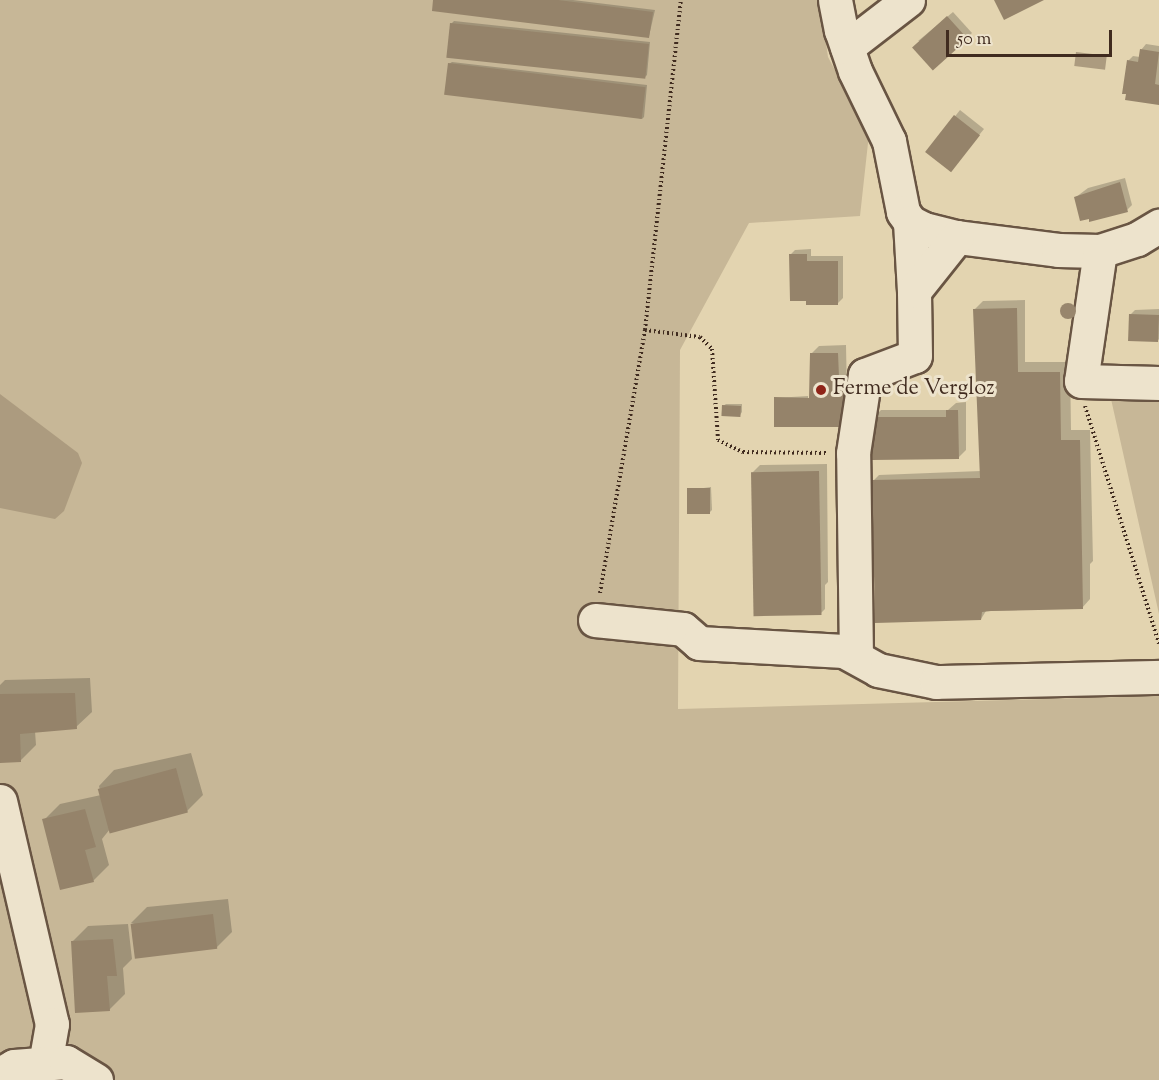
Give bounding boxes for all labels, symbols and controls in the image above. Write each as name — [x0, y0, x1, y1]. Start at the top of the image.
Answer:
scale bar — [949, 18, 1116, 56]
text: 50 m — [957, 27, 991, 53]
place label: Ferme de Vergloz — [833, 377, 995, 403]
marker: Ferme de Vergloz — [814, 383, 828, 397]

